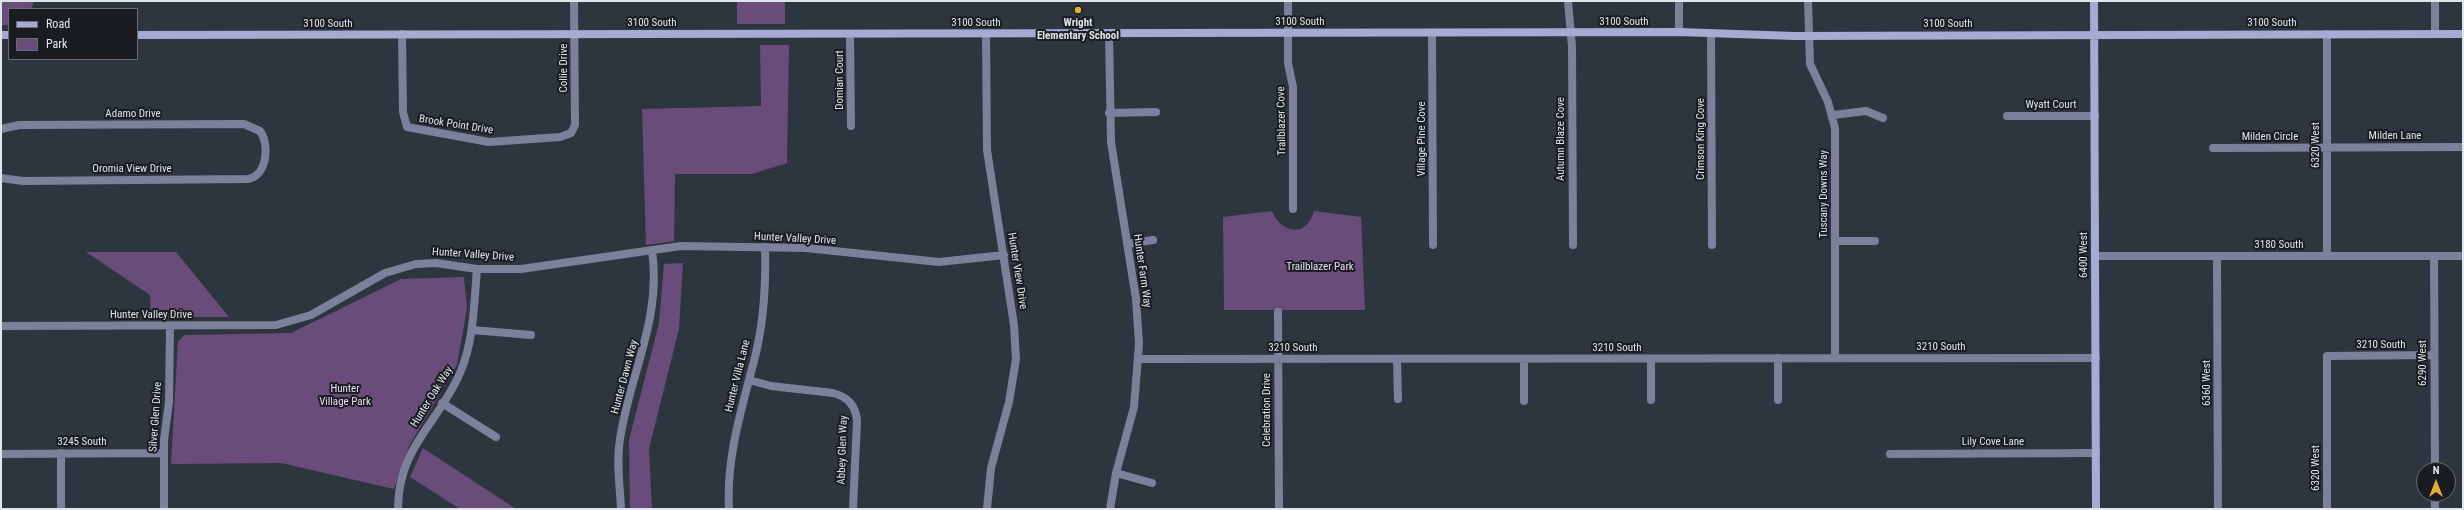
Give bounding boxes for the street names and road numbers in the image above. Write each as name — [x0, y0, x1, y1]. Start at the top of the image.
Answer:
street label: 3100 South — [1275, 15, 1325, 29]
street label: 3100 South — [1599, 15, 1649, 29]
street label: 3100 South — [627, 16, 677, 30]
street label: 3100 South — [951, 16, 1001, 30]
street label: 3100 South — [2247, 16, 2297, 30]
street label: 3100 South — [303, 17, 353, 31]
street label: 3100 South — [1923, 17, 1973, 31]
street label: Collie Drive — [557, 44, 571, 92]
street label: Domian Court — [833, 50, 847, 110]
street label: Trailblazer Cove — [1275, 86, 1289, 156]
street label: Autumn Blaze Cove — [1554, 97, 1568, 181]
street label: Crimson King Cove — [1694, 98, 1708, 180]
street label: Wyatt Court — [2025, 98, 2077, 112]
street label: Village Pine Cove — [1415, 101, 1429, 177]
street label: Adamo Drive — [105, 107, 161, 121]
street label: Brook Point Drive — [418, 113, 494, 137]
street label: 6320 West — [2309, 122, 2323, 168]
street label: Milden Lane — [2369, 129, 2421, 143]
street label: Milden Circle — [2242, 130, 2298, 144]
street label: Tuscany Downs Way — [1817, 150, 1831, 238]
street label: Oromia View Drive — [92, 162, 172, 176]
street label: Hunter Valley Drive — [754, 230, 836, 248]
street label: Hunter View Drive — [1004, 232, 1030, 310]
street label: 6400 West — [2077, 232, 2091, 278]
street label: Hunter Farm Way — [1130, 233, 1154, 309]
street label: 3180 South — [2254, 238, 2304, 252]
street label: Hunter Valley Drive — [432, 246, 514, 264]
street label: Hunter Valley Drive — [110, 308, 192, 322]
street label: Hunter Dawn Way — [609, 338, 641, 416]
street label: Hunter Villa Lane — [723, 338, 753, 414]
street label: 3210 South — [2356, 338, 2406, 352]
street label: 3210 South — [1916, 340, 1966, 354]
street label: 6290 West — [2416, 340, 2430, 386]
street label: 3210 South — [1268, 341, 1318, 355]
street label: 3210 South — [1592, 341, 1642, 355]
street label: 6360 West — [2200, 360, 2214, 406]
street label: Hunter Oak Way — [408, 364, 456, 430]
street label: Celebration Drive — [1260, 373, 1274, 447]
street label: Silver Glen Drive — [147, 381, 165, 453]
street label: Abbey Glen Way — [835, 415, 851, 485]
street label: 3245 South — [57, 435, 107, 449]
street label: Lily Cove Lane — [1962, 435, 2024, 449]
street label: 6320 West — [2309, 445, 2323, 491]

